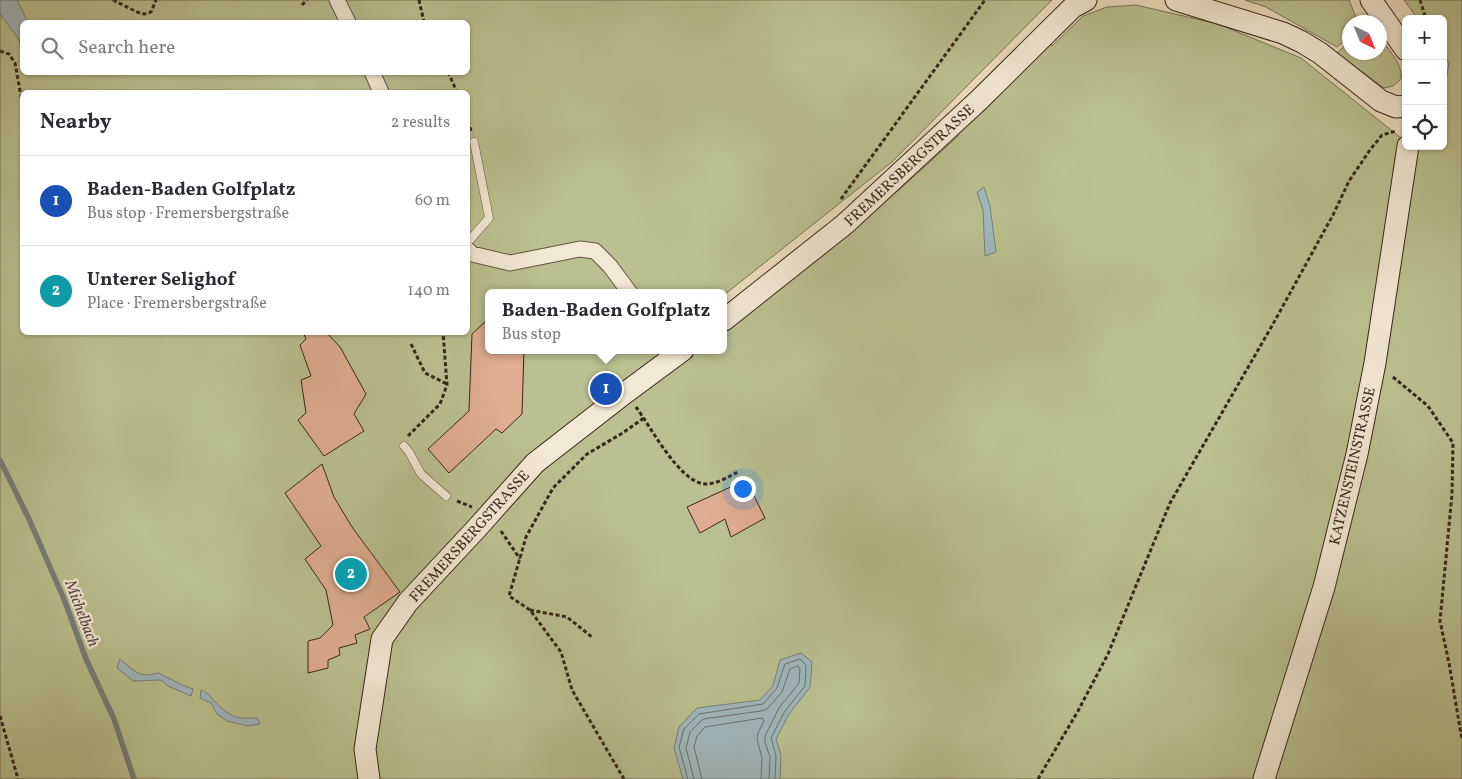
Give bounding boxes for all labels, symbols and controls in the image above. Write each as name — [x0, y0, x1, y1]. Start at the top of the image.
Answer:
north arrow — [1342, 15, 1387, 60]
map controls — [1402, 15, 1447, 150]
button: + — [1402, 15, 1447, 60]
search box — [20, 20, 470, 75]
icon: search — [38, 34, 66, 62]
text: Search here — [78, 35, 175, 61]
button: − — [1402, 60, 1447, 105]
street label: FREMERSBERGSTRASSE — [840, 100, 980, 232]
button: locate — [1402, 105, 1447, 150]
text: Nearby — [40, 108, 111, 137]
text: 2 results — [391, 112, 450, 134]
text: Baden-Baden Golfplatz — [87, 177, 295, 203]
text: 1 — [53, 190, 59, 212]
text: 60 m — [415, 190, 450, 212]
text: Bus stop · Fremersbergstraße — [87, 203, 289, 225]
text: Unterer Selighof — [87, 267, 235, 293]
text: 2 — [52, 280, 60, 302]
text: 140 m — [408, 280, 450, 302]
popup — [485, 289, 727, 354]
text: Place · Fremersbergstraße — [87, 293, 267, 315]
text: Baden-Baden Golfplatz — [502, 298, 710, 324]
text: Bus stop — [502, 324, 561, 346]
pin: 1 — [590, 370, 622, 408]
street label: KATZENSTEINSTRASSE — [1325, 385, 1382, 547]
street label: FREMERSBERGSTRASSE — [405, 466, 535, 608]
your location — [730, 476, 756, 502]
pin: 2 — [335, 555, 367, 593]
water label: Michelbach — [58, 576, 104, 650]

